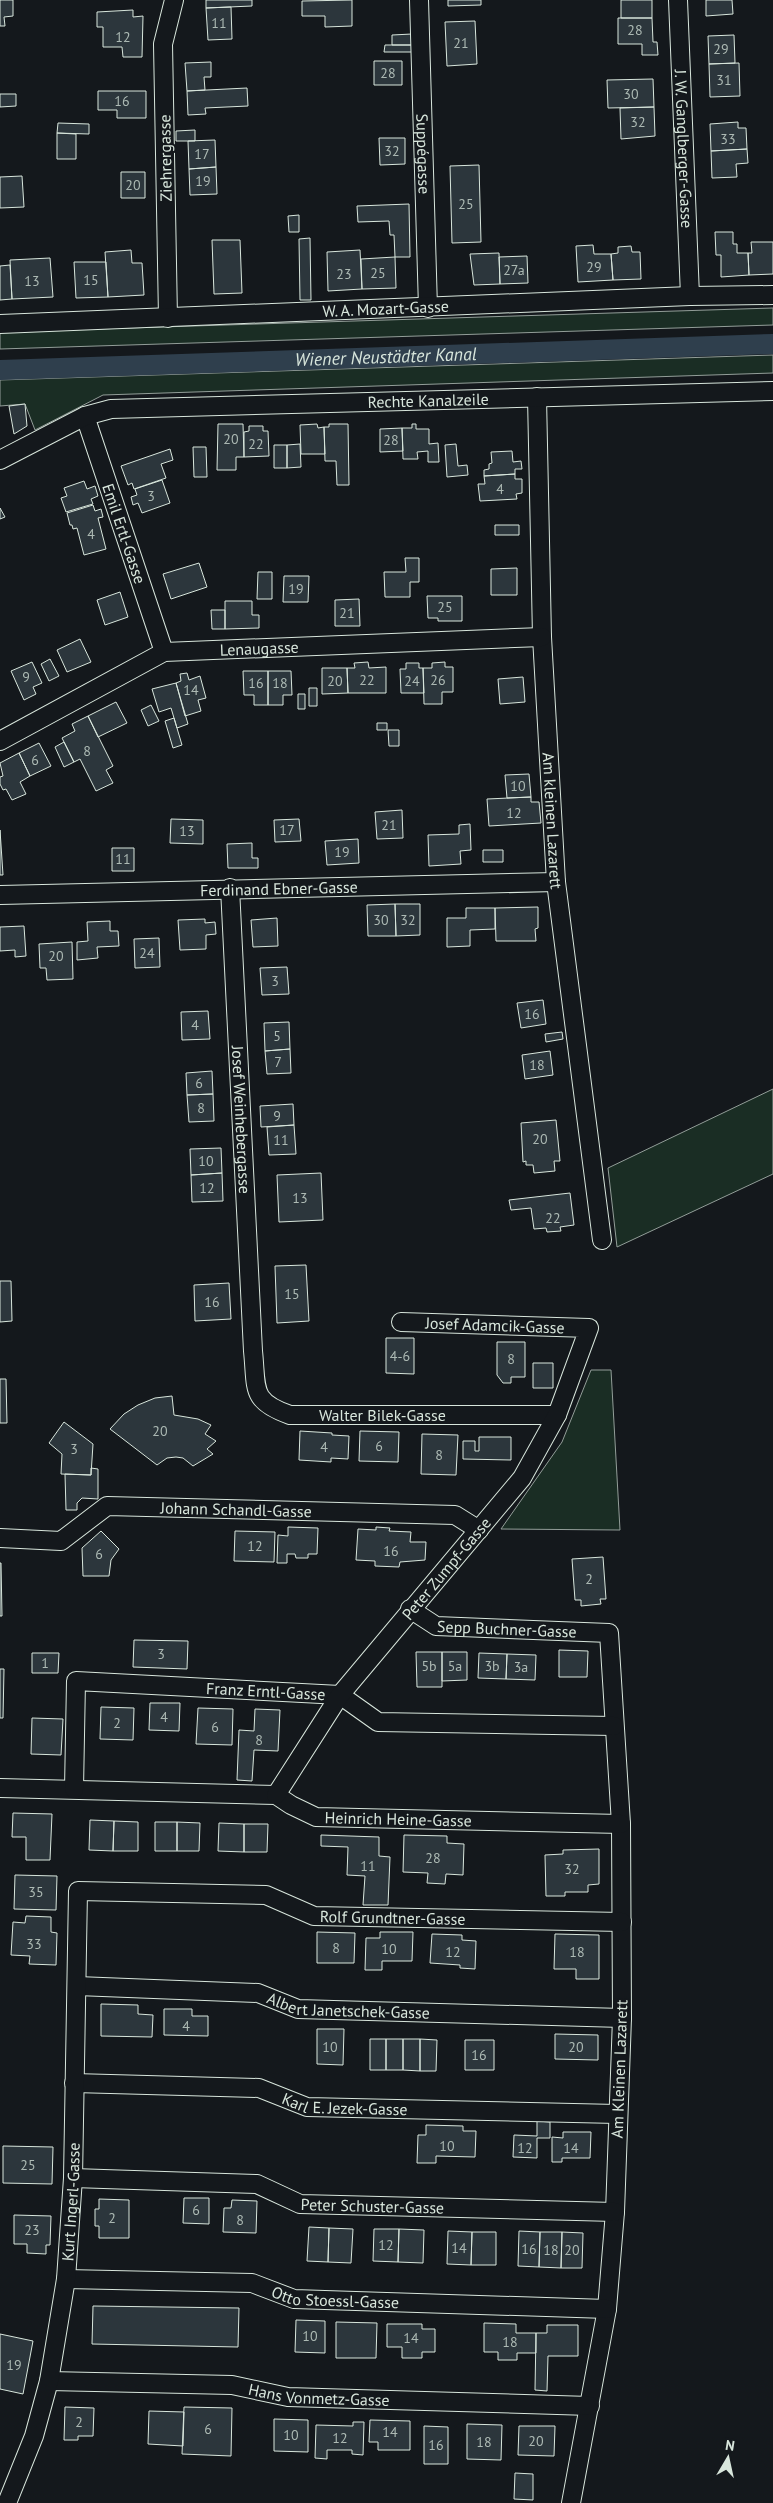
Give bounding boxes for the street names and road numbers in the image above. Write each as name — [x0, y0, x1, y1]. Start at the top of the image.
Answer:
street label: J. W. Ganglberger-Gasse — [671, 68, 697, 229]
street label: Suppégasse — [412, 113, 435, 194]
street label: Ziehrergasse — [154, 114, 176, 202]
street label: W. A. Mozart-Gasse — [322, 296, 449, 321]
street label: Rechte Kanalzeile — [367, 389, 489, 412]
street label: Emil Ertl-Gasse — [98, 481, 150, 586]
street label: Lenaugasse — [219, 637, 299, 660]
street label: Am kleinen Lazarett — [539, 752, 567, 891]
street label: Ferdinand Ebner-Gasse — [200, 877, 358, 900]
street label: Josef Weinhebergasse — [228, 1044, 255, 1194]
street label: Josef Adamcik-Gasse — [424, 1313, 565, 1337]
street label: Walter Bilek-Gasse — [319, 1405, 446, 1425]
street label: Johann Schandl-Gasse — [159, 1497, 312, 1521]
street label: Peter Zumpf-Gasse — [397, 1513, 495, 1624]
street label: Sepp Buchner-Gasse — [437, 1616, 577, 1642]
street label: Franz Erntl-Gasse — [206, 1678, 326, 1704]
street label: Heinrich Heine-Gasse — [324, 1807, 472, 1831]
street label: Rolf Grundtner-Gasse — [320, 1906, 466, 1929]
street label: Albert Janetschek-Gasse — [264, 1988, 430, 2023]
street label: Am Kleinen Lazarett — [607, 1999, 631, 2139]
street label: Karl E. Jezek-Gasse — [279, 2088, 408, 2119]
street label: Kurt Ingerl-Gasse — [57, 2142, 84, 2262]
street label: Peter Schuster-Gasse — [300, 2194, 444, 2218]
street label: Otto Stoessl-Gasse — [269, 2281, 399, 2312]
street label: Hans Vonmetz-Gasse — [247, 2379, 390, 2410]

